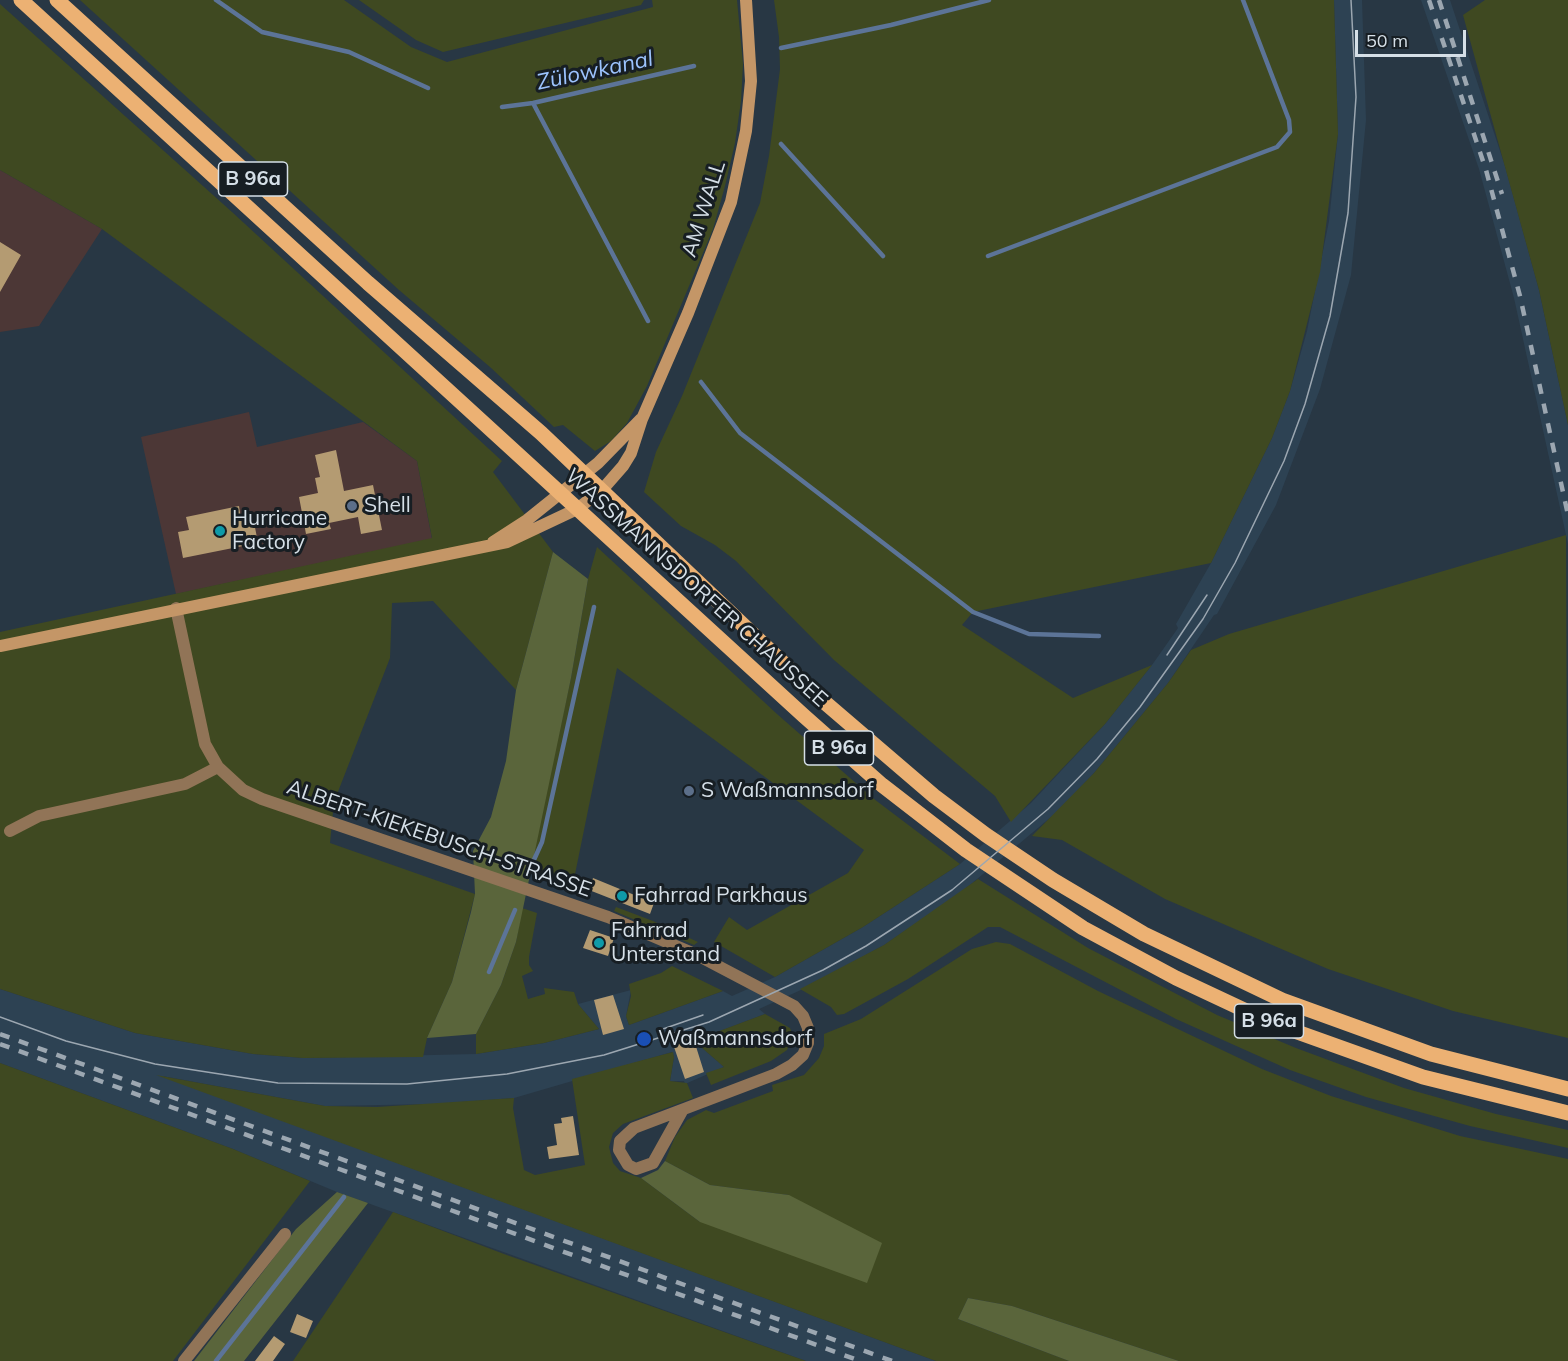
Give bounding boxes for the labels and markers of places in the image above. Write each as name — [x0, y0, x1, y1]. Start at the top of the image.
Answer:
place label: Shell — [364, 493, 411, 519]
marker: Shell — [345, 499, 359, 513]
place label: Hurricane Factory — [232, 506, 327, 556]
marker: Hurricane Factory — [213, 524, 227, 538]
place label: S Waßmannsdorf — [701, 778, 874, 804]
marker: S Waßmannsdorf — [682, 784, 696, 798]
place label: Fahrrad Parkhaus — [634, 883, 808, 909]
marker: Fahrrad Parkhaus — [615, 889, 629, 903]
place label: Fahrrad Unterstand — [611, 918, 720, 968]
marker: Fahrrad Unterstand — [592, 936, 606, 950]
place label: Waßmannsdorf — [658, 1026, 812, 1052]
marker: Waßmannsdorf — [635, 1030, 653, 1048]

